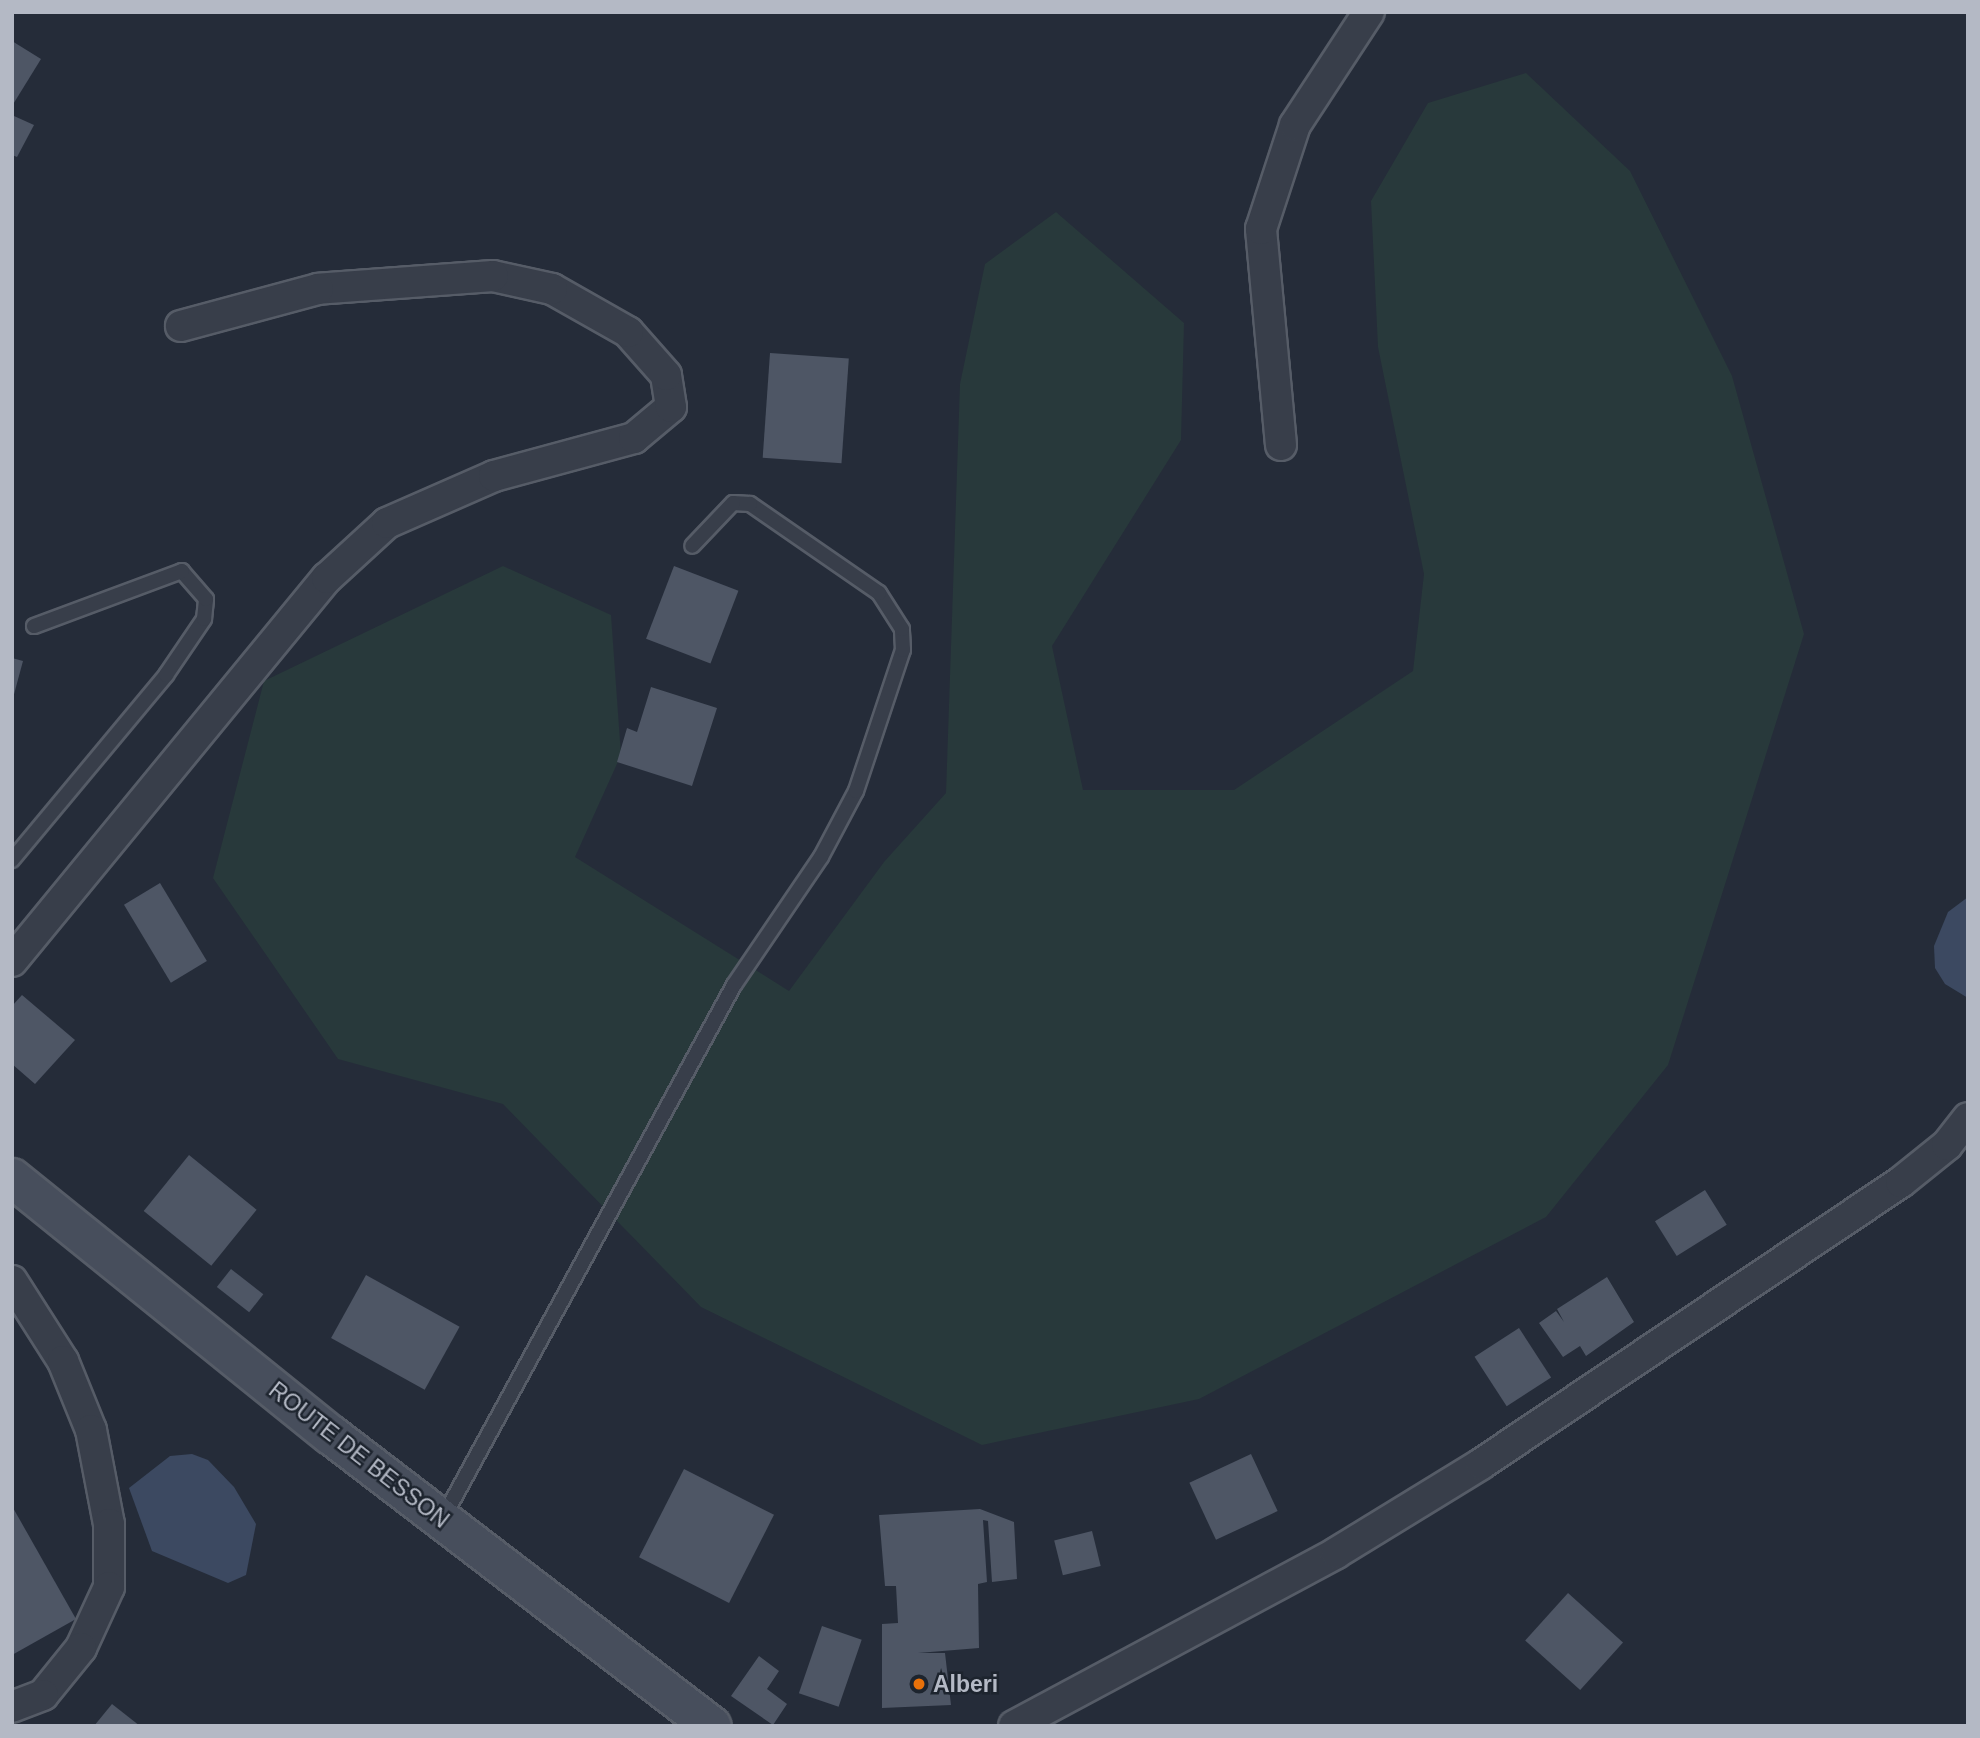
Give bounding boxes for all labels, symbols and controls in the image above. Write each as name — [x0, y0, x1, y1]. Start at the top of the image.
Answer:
street label: ROUTE DE BESSON — [263, 1376, 455, 1534]
place label: Alberi — [933, 1670, 998, 1698]
marker: Alberi — [911, 1676, 927, 1692]

